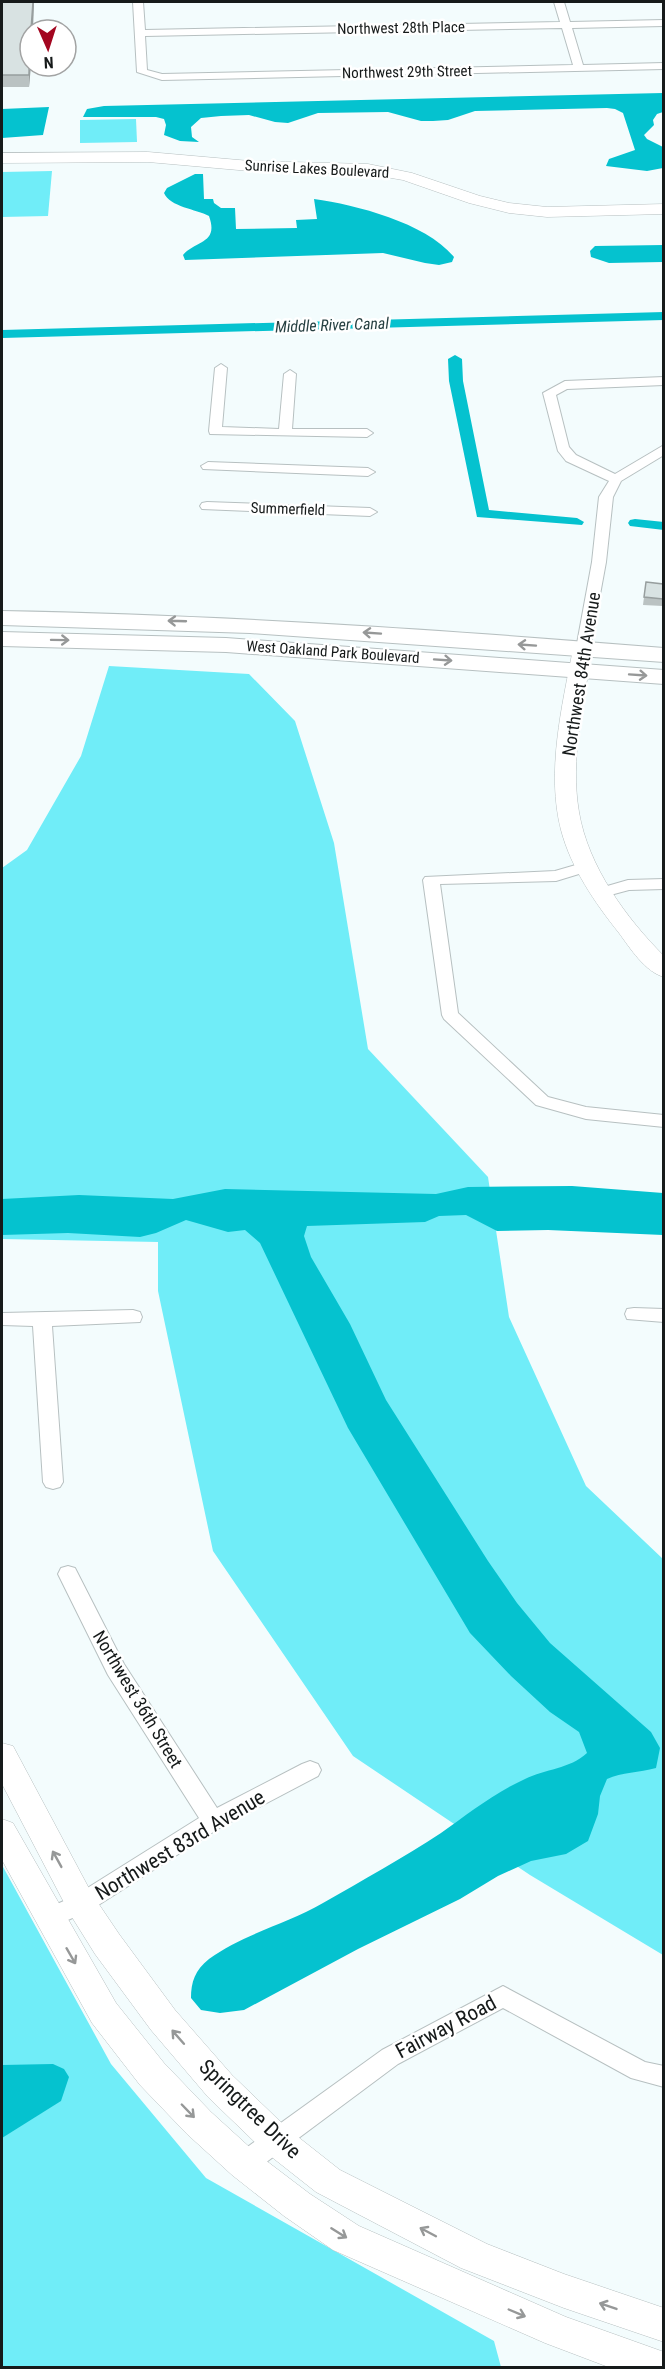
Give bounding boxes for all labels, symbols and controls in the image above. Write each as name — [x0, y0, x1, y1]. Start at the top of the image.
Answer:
north arrow — [18, 18, 78, 78]
street label: Northwest 28th Place — [337, 18, 465, 38]
text: N — [43, 53, 54, 72]
street label: Northwest 29th Street — [342, 62, 472, 82]
street label: Sunrise Lakes Boulevard — [244, 156, 390, 182]
water label: Middle River Canal — [275, 314, 390, 336]
street label: Summerfield — [250, 499, 326, 519]
street label: Northwest 84th Avenue — [558, 591, 604, 757]
one-way arrow — [168, 615, 188, 626]
one-way arrow — [362, 627, 382, 638]
one-way arrow — [49, 634, 69, 646]
street label: West Oakland Park Boulevard — [246, 637, 420, 667]
one-way arrow — [518, 639, 538, 650]
one-way arrow — [433, 655, 453, 666]
one-way arrow — [627, 670, 647, 681]
street label: Northwest 36th Street — [89, 1627, 187, 1771]
street label: Northwest 83rd Avenue — [91, 1785, 269, 1905]
one-way arrow — [51, 1850, 62, 1868]
one-way arrow — [66, 1947, 78, 1964]
street label: Fairway Road — [392, 1990, 500, 2064]
one-way arrow — [171, 2030, 185, 2045]
street label: Springtree Drive — [194, 2055, 306, 2164]
one-way arrow — [180, 2104, 195, 2119]
one-way arrow — [420, 2226, 438, 2237]
one-way arrow — [331, 2227, 347, 2239]
one-way arrow — [599, 2300, 618, 2311]
one-way arrow — [507, 2308, 526, 2319]

